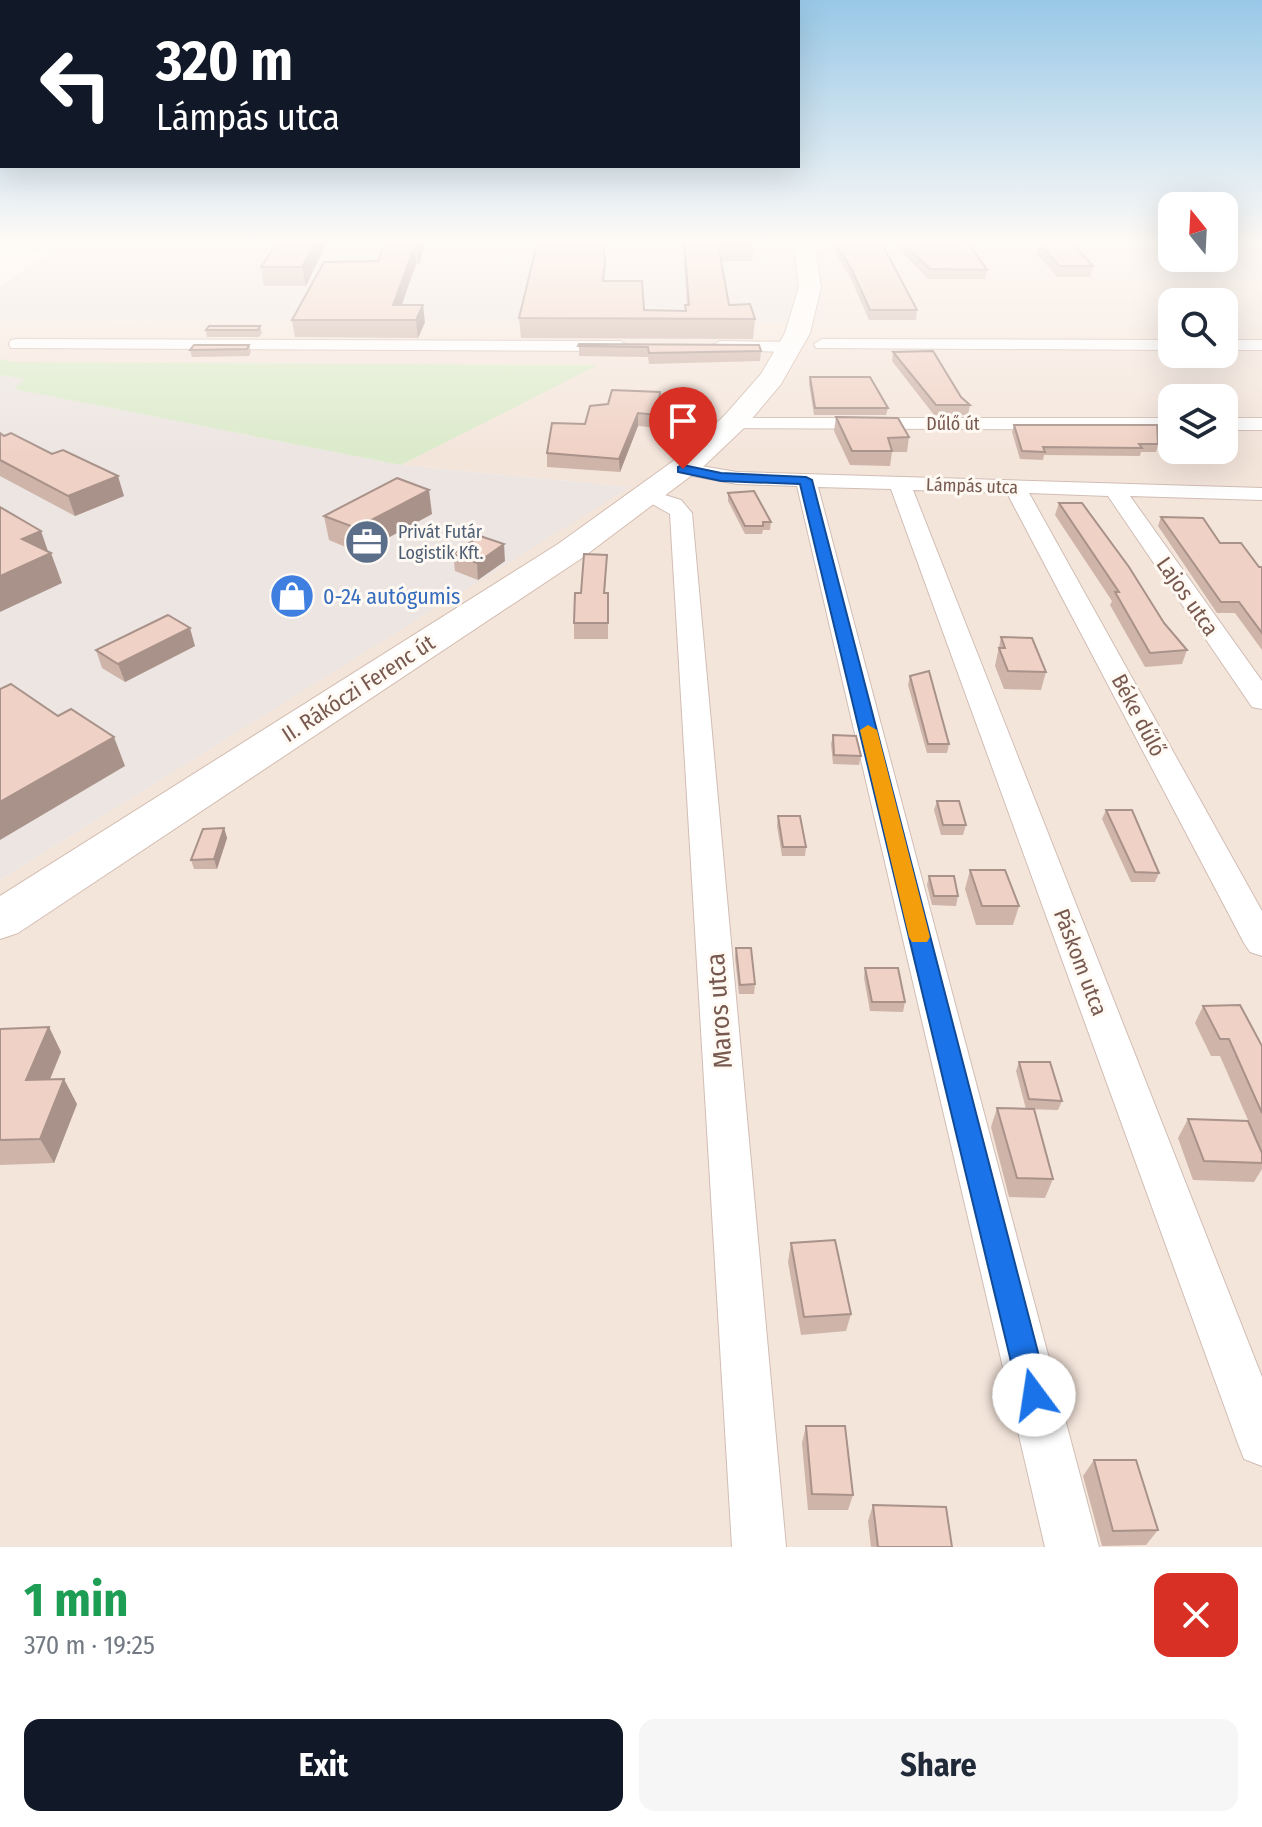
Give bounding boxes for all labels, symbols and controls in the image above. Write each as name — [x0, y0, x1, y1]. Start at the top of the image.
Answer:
text: 320 m — [156, 28, 293, 95]
icon: left — [24, 32, 128, 136]
text: Lámpás utca — [156, 96, 340, 140]
north arrow — [1158, 192, 1238, 272]
map controls — [1158, 192, 1238, 464]
button: search — [1158, 288, 1238, 368]
button: layers — [1158, 384, 1238, 464]
pin — [649, 387, 717, 469]
icon: arrive — [661, 399, 705, 443]
street label: Dűlő út — [926, 413, 980, 435]
street label: Lámpás utca — [926, 473, 1018, 499]
office icon: Privát Futár Logistik Kft. — [343, 518, 391, 566]
place label: Privát Futár Logistik Kft. — [398, 521, 484, 564]
street label: Lajos utca — [1151, 552, 1225, 641]
shop icon: 0-24 autógumis — [268, 572, 316, 620]
place label: 0-24 autógumis — [323, 583, 461, 610]
street label: II. Rákóczi Ferenc út — [277, 628, 440, 748]
street label: Béke dűlő — [1106, 669, 1172, 761]
street label: Páskom utca — [1048, 905, 1113, 1020]
street label: Maros utca — [700, 952, 739, 1070]
position arrow — [992, 1353, 1076, 1437]
text: 1 min — [24, 1571, 129, 1629]
button: close — [1154, 1573, 1238, 1657]
text: 370 m · 19:25 — [24, 1630, 155, 1661]
button: Exit — [24, 1719, 623, 1811]
button: Share — [639, 1719, 1238, 1811]

